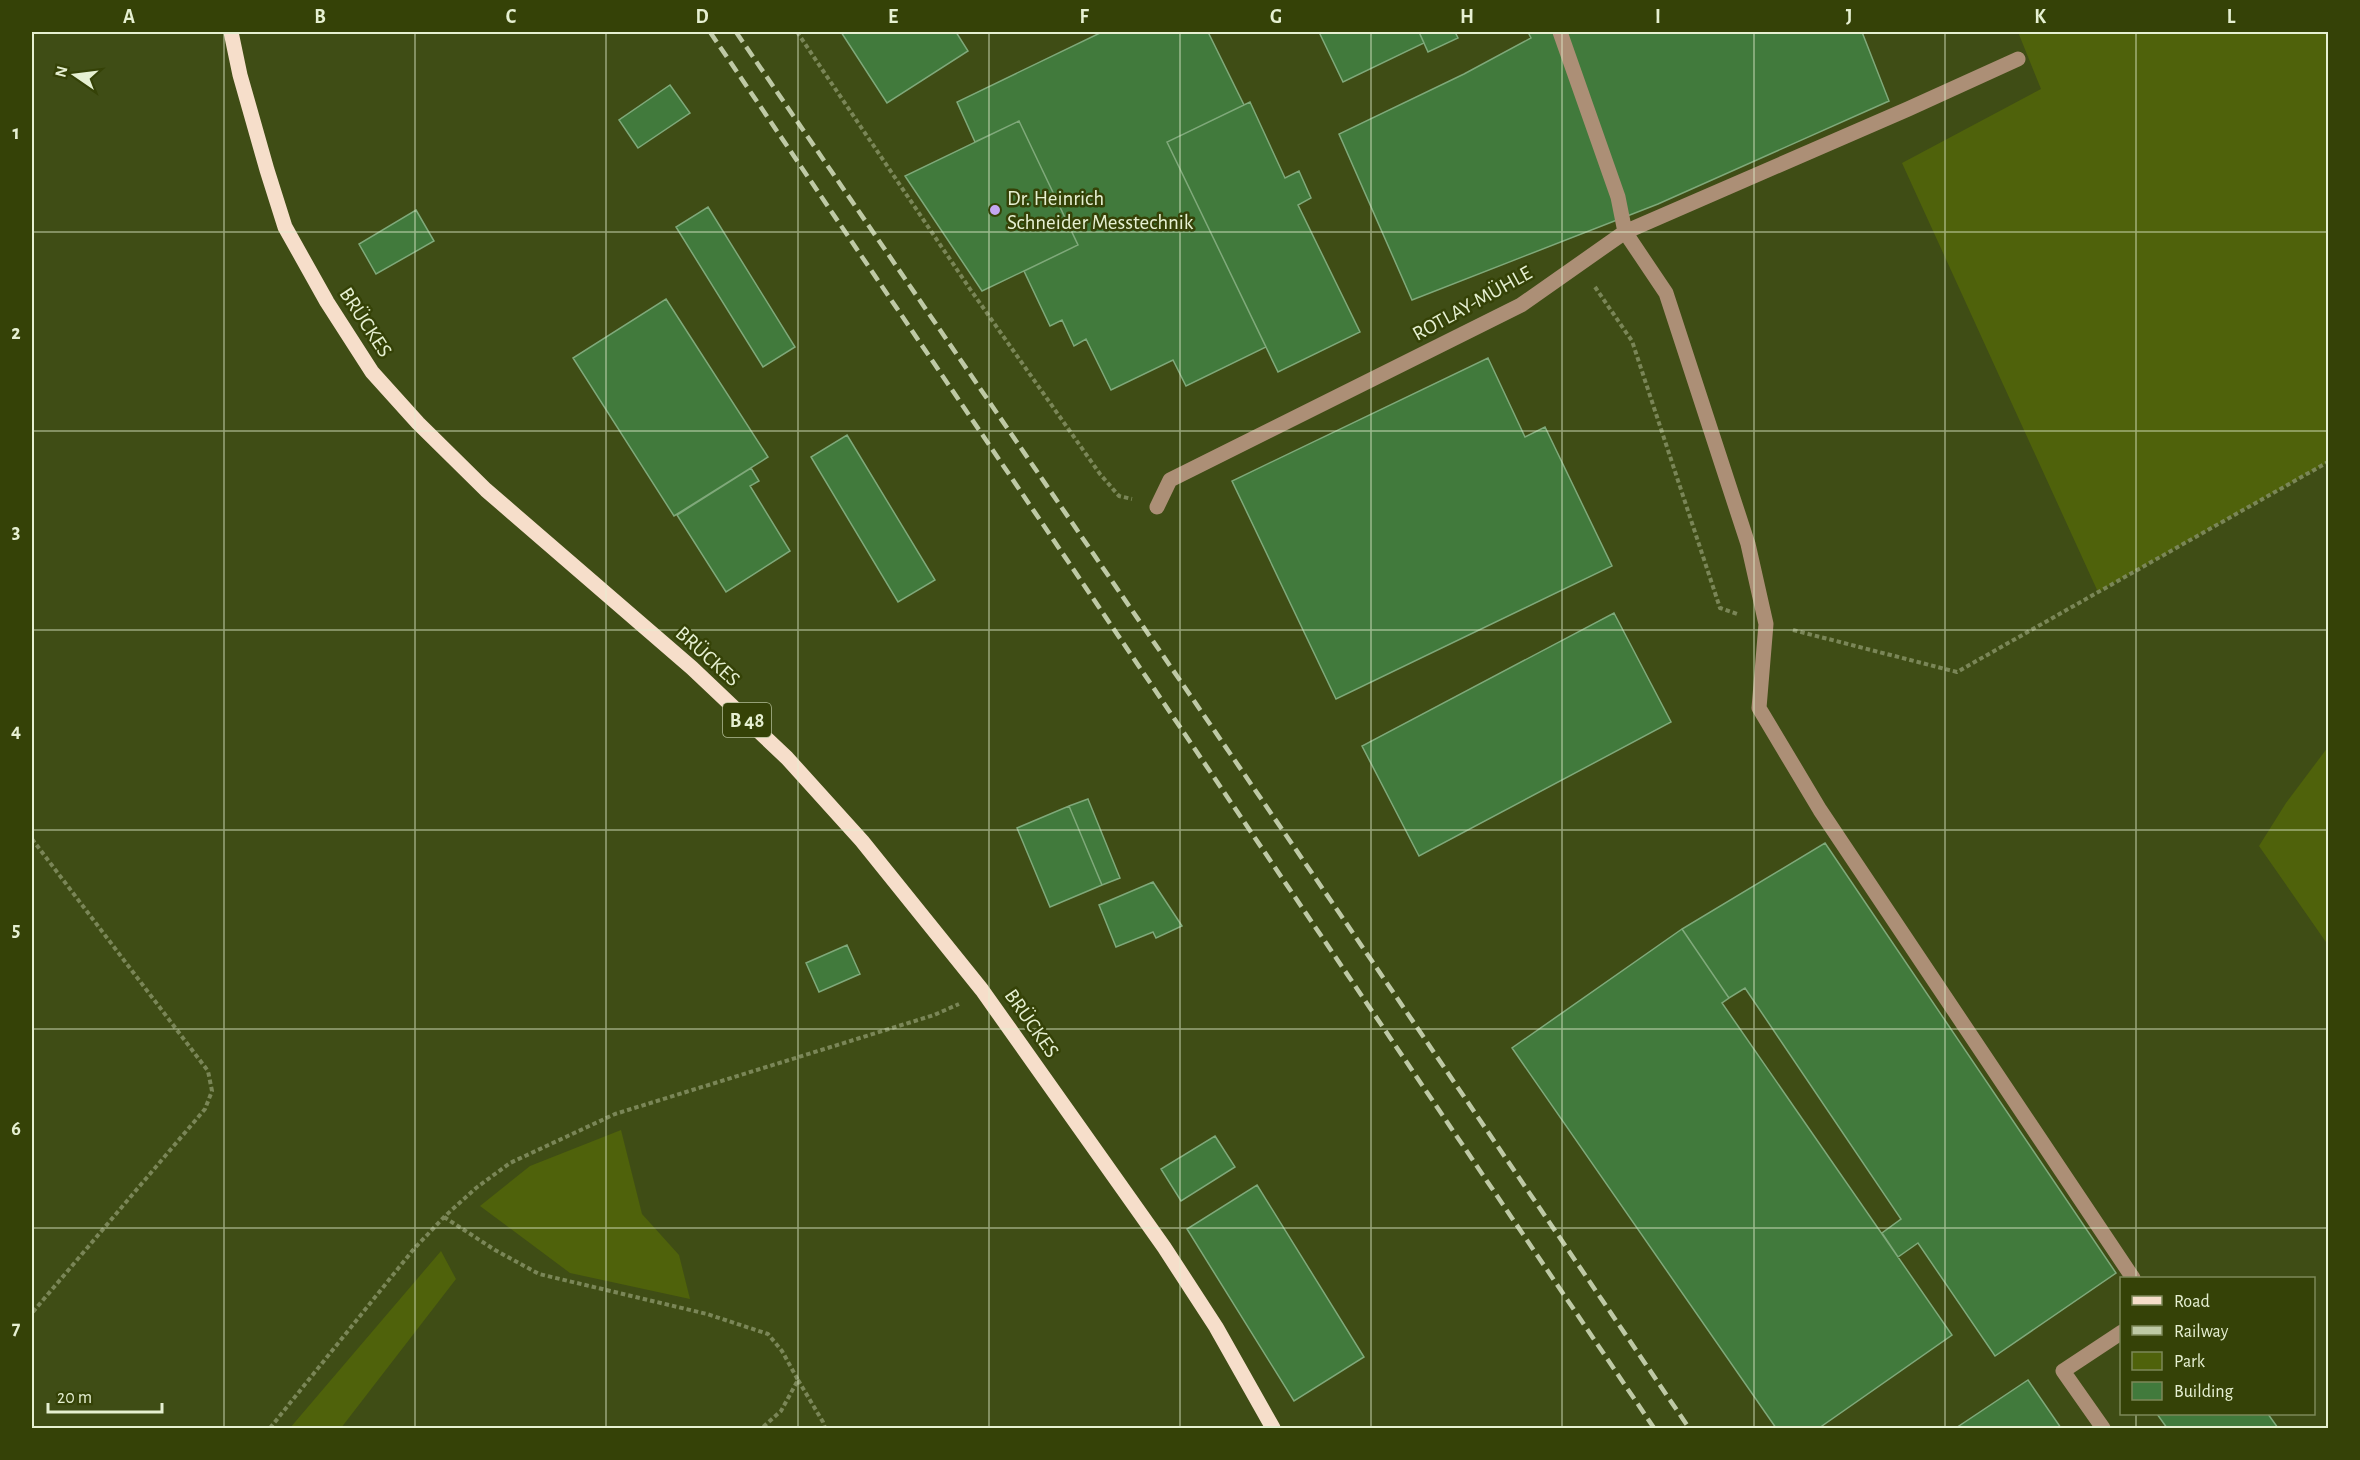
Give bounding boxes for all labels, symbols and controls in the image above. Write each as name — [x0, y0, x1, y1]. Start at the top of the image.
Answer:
text: A — [123, 7, 135, 27]
text: B — [314, 7, 326, 27]
text: C — [506, 7, 517, 27]
text: D — [695, 7, 709, 27]
text: E — [888, 7, 898, 27]
text: F — [1079, 7, 1089, 27]
text: G — [1270, 7, 1282, 27]
text: H — [1460, 7, 1474, 27]
text: I — [1655, 7, 1661, 27]
text: J — [1846, 7, 1852, 27]
text: K — [2034, 7, 2046, 27]
text: L — [2227, 7, 2236, 27]
north arrow — [45, 45, 105, 105]
text: N — [52, 64, 71, 79]
text: 1 — [12, 123, 20, 143]
place label: Dr. Heinrich Schneider Messtechnik — [1007, 188, 1194, 233]
marker: Dr. Heinrich Schneider Messtechnik — [988, 203, 1002, 217]
street label: ROTLAY-MÜHLE — [1409, 261, 1535, 345]
street label: BRÜCKES — [336, 283, 397, 361]
text: 2 — [11, 323, 21, 343]
text: 3 — [12, 522, 20, 542]
street label: BRÜCKES — [672, 622, 744, 690]
road number: B 48 — [723, 703, 771, 737]
text: 4 — [11, 721, 21, 741]
text: 5 — [12, 920, 20, 940]
street label: BRÜCKES — [1001, 985, 1063, 1061]
text: 6 — [11, 1119, 21, 1139]
legend — [2120, 1277, 2315, 1415]
text: Road — [2174, 1293, 2210, 1311]
text: 7 — [12, 1318, 21, 1338]
text: Railway — [2174, 1323, 2229, 1341]
text: Park — [2174, 1353, 2206, 1371]
scale bar — [48, 1376, 162, 1414]
text: Building — [2174, 1383, 2234, 1401]
text: 20 m — [57, 1389, 92, 1407]

